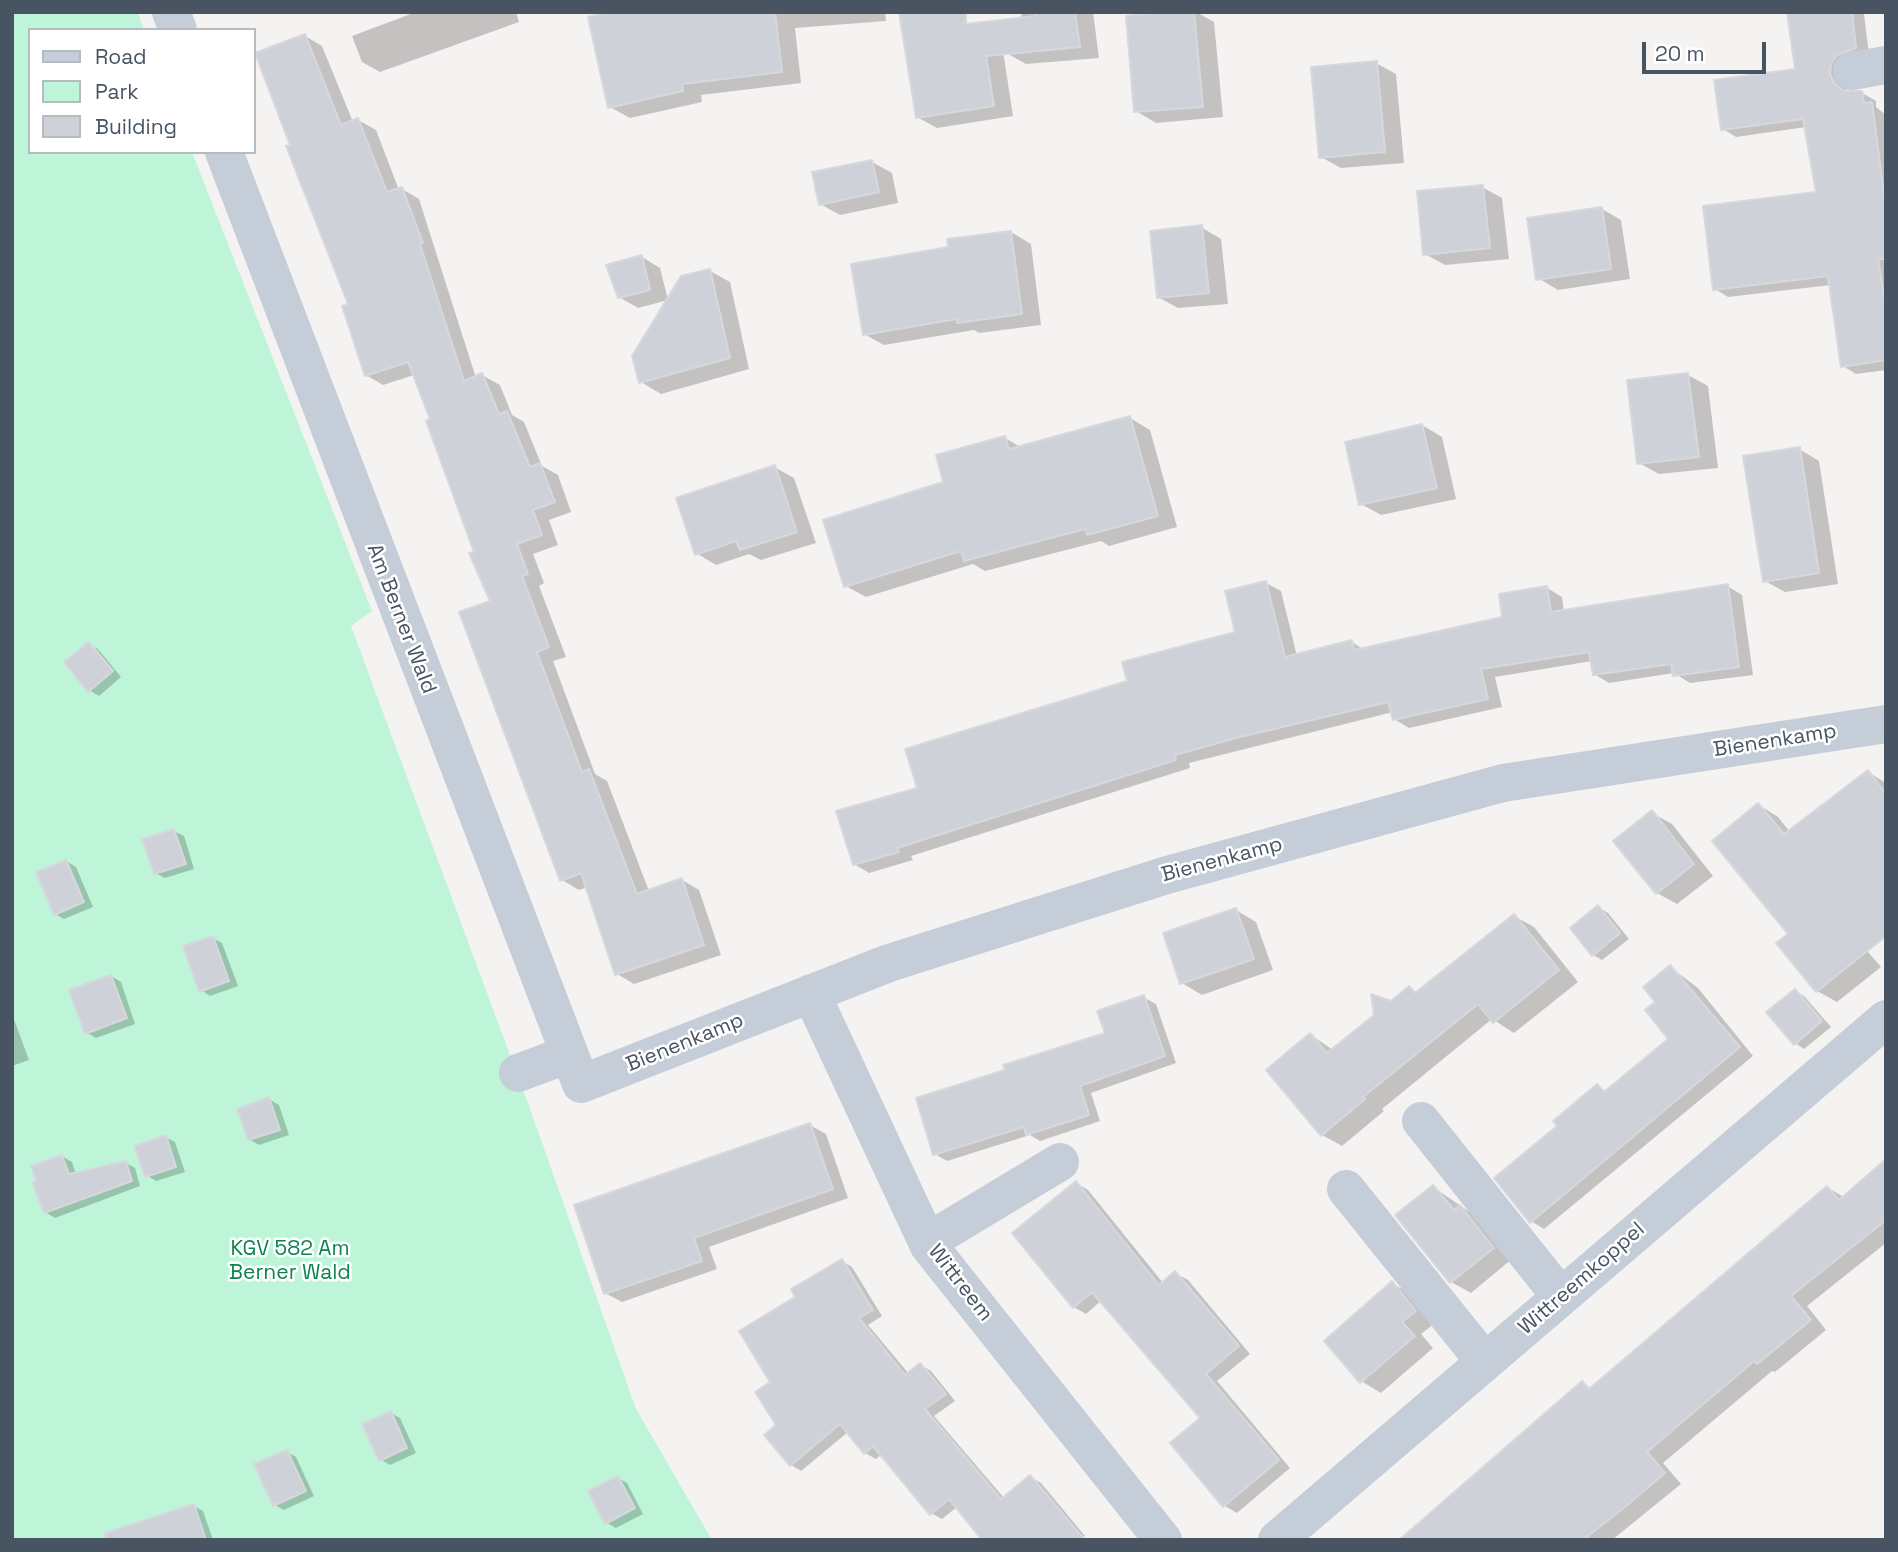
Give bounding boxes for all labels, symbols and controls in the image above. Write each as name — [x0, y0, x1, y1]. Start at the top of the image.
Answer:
legend — [28, 28, 256, 154]
scale bar — [1646, 28, 1770, 72]
text: 20 m — [1655, 40, 1705, 67]
text: Road — [95, 43, 147, 70]
text: Park — [95, 78, 139, 105]
text: Building — [95, 113, 177, 140]
street label: Am Berner Wald — [361, 541, 441, 697]
street label: Bienenkamp — [1712, 719, 1838, 763]
street label: Bienenkamp — [1159, 832, 1285, 888]
street label: Bienenkamp — [623, 1008, 747, 1078]
street label: Wittreemkoppel — [1514, 1217, 1650, 1341]
park label: KGV 582 Am Berner Wald — [229, 1236, 351, 1286]
street label: Wittreem — [922, 1240, 998, 1326]

